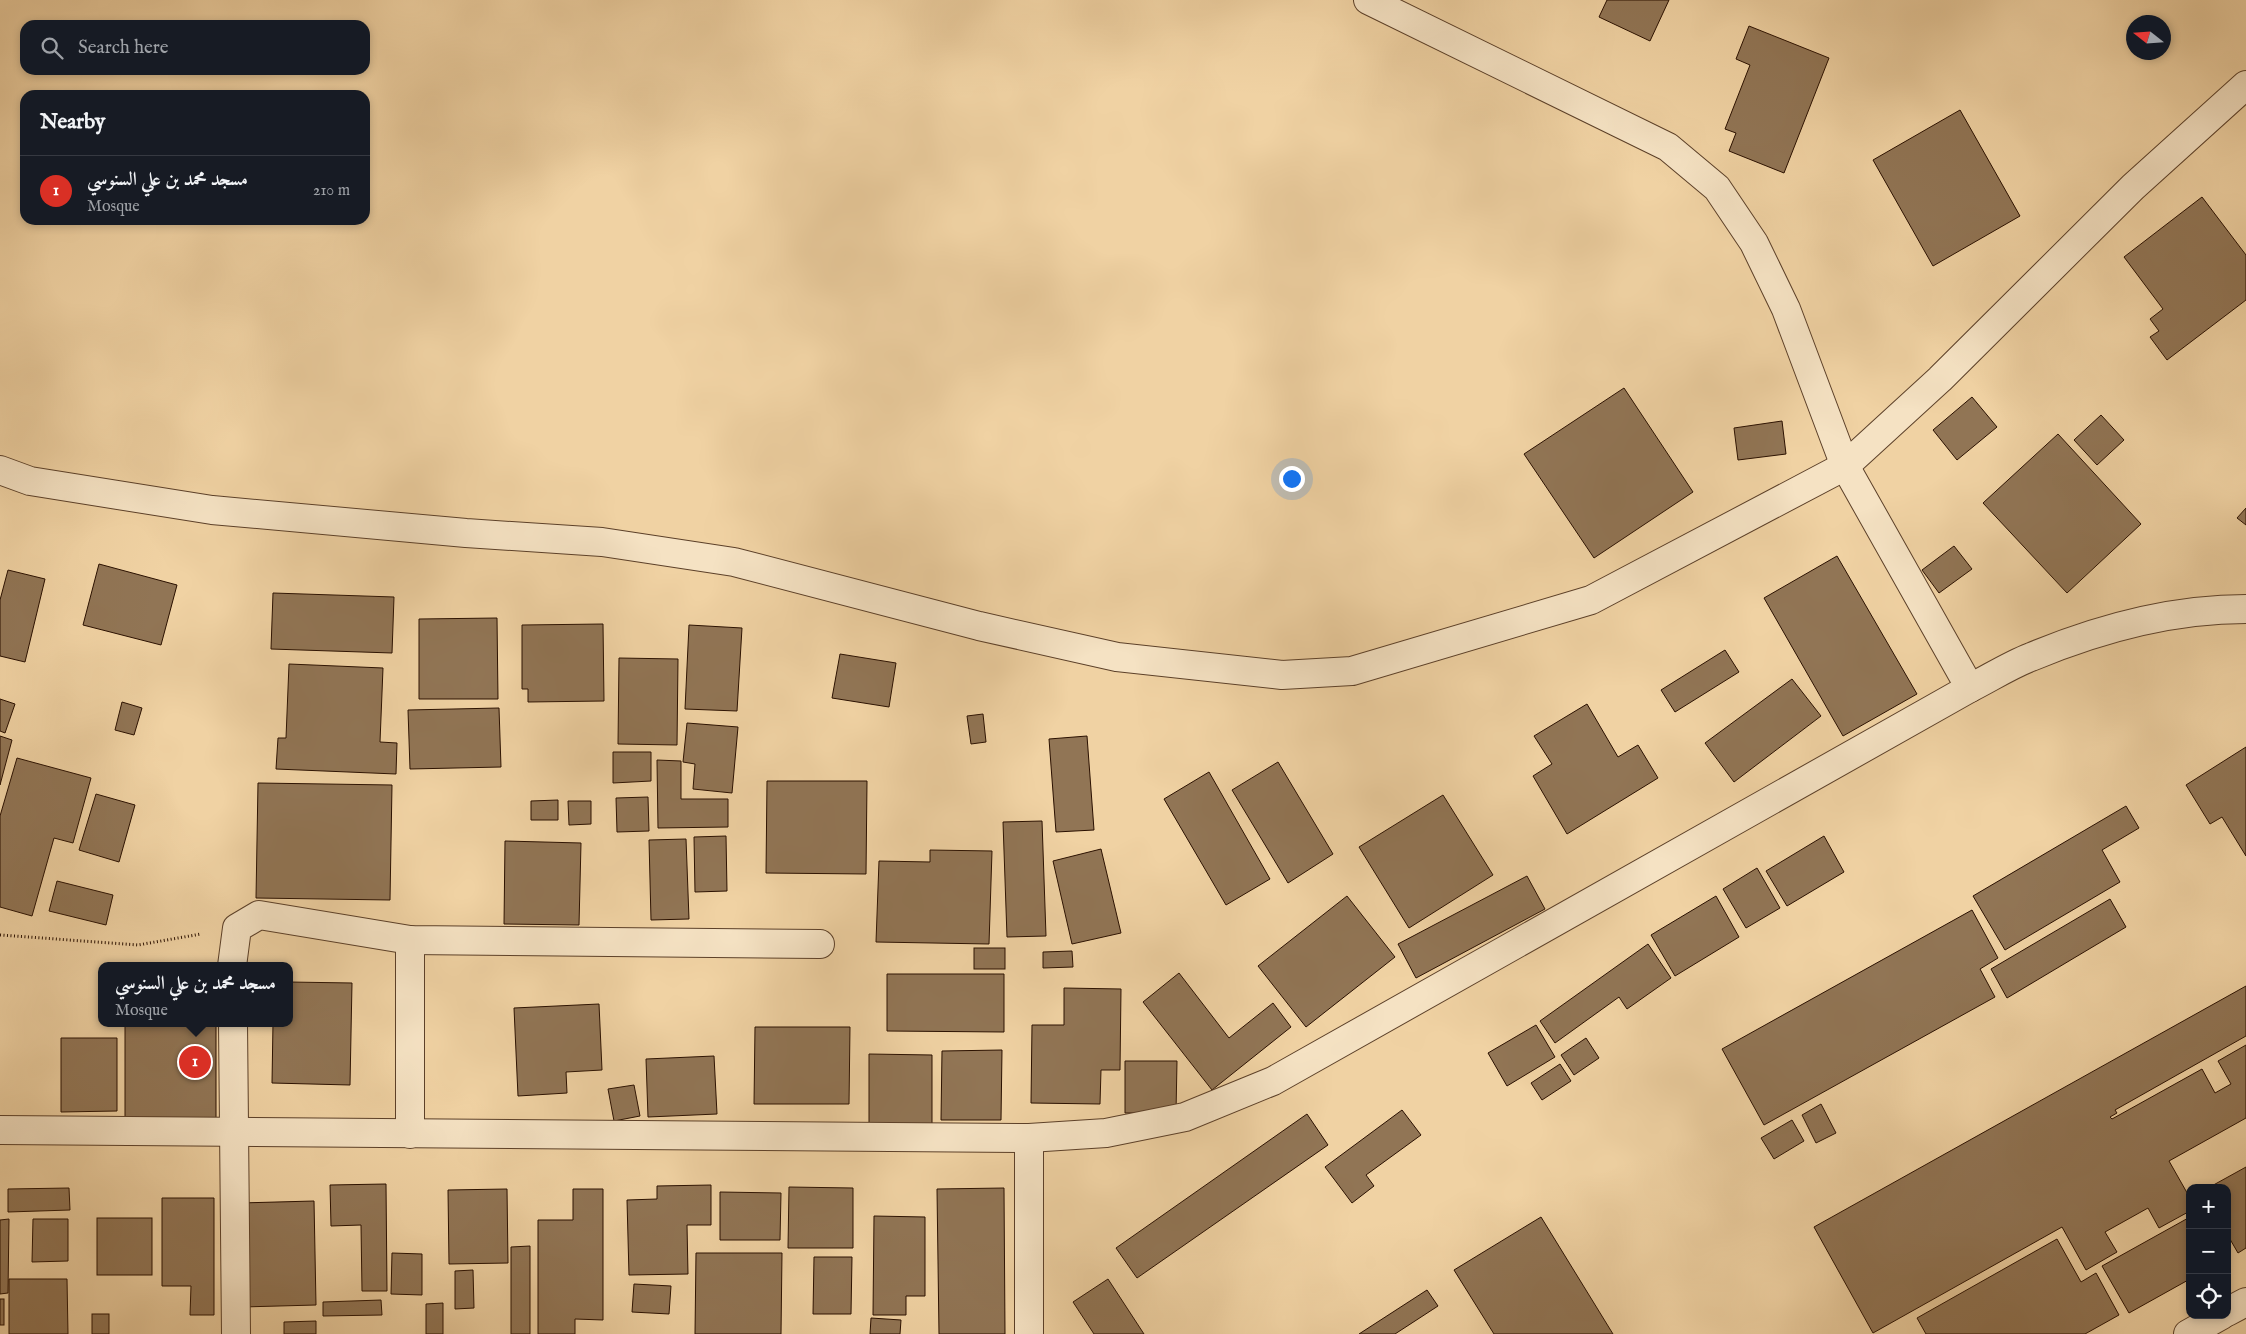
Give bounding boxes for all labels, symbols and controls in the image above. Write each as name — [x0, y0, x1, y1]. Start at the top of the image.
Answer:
north arrow — [2126, 15, 2171, 60]
search box — [20, 20, 370, 75]
icon: search — [38, 34, 66, 62]
text: Search here — [78, 36, 169, 60]
text: Nearby — [40, 109, 105, 136]
text: مسجد محمد بن علي السنوسي — [87, 168, 248, 192]
text: 1 — [53, 181, 59, 201]
text: 210 m — [313, 181, 350, 201]
text: Mosque — [87, 197, 140, 217]
your location — [1279, 466, 1305, 492]
popup — [98, 962, 293, 1027]
text: مسجد محمد بن علي السنوسي — [115, 972, 276, 996]
text: Mosque — [115, 1001, 168, 1021]
pin: 1 — [179, 1043, 211, 1081]
map controls — [2186, 1184, 2231, 1319]
button: + — [2186, 1184, 2231, 1229]
button: − — [2186, 1229, 2231, 1274]
button: locate — [2186, 1274, 2231, 1319]

